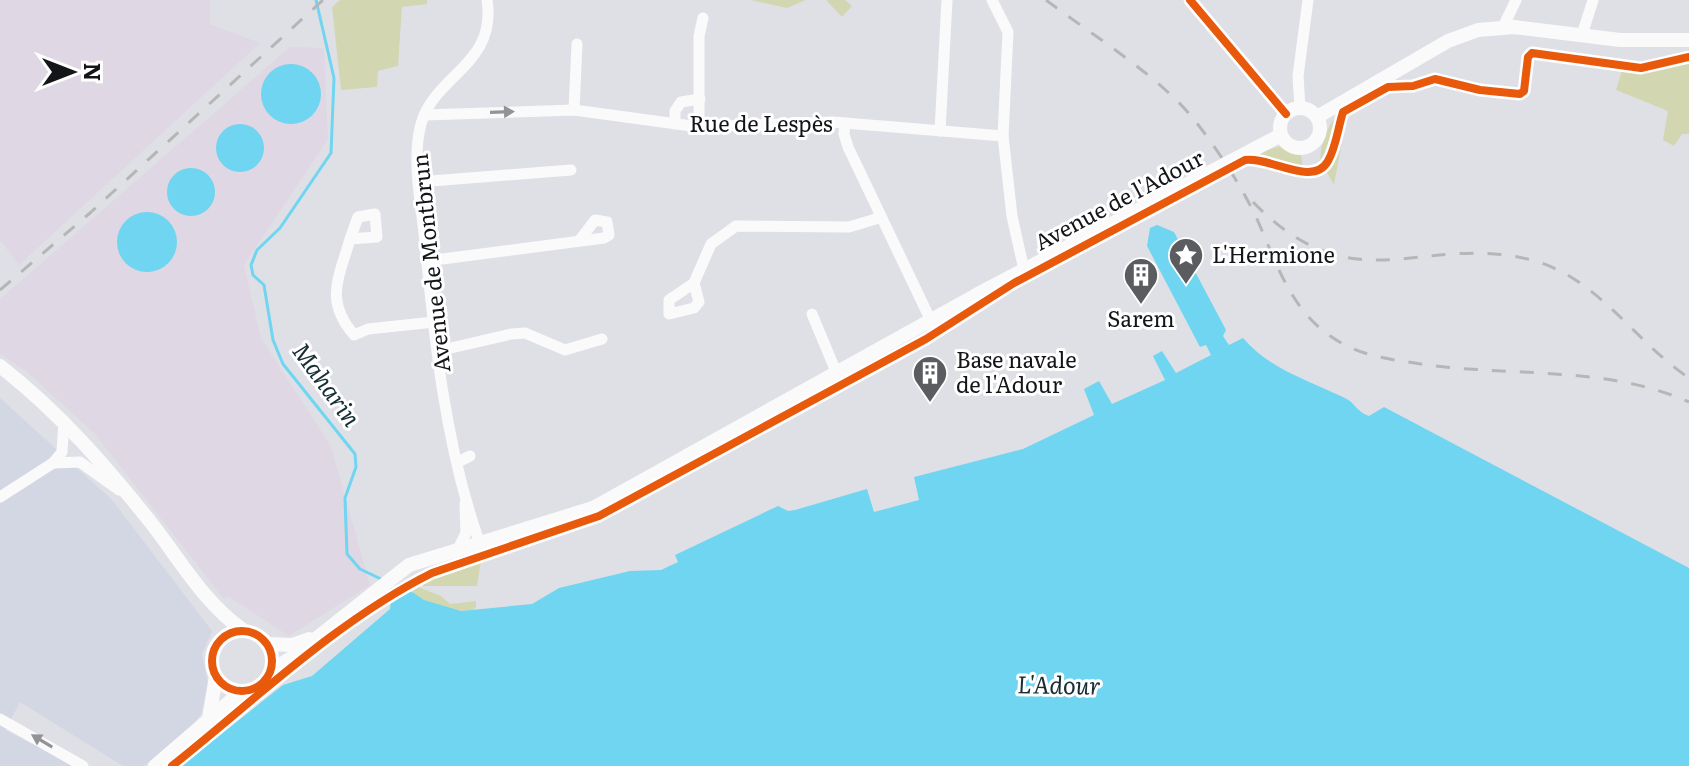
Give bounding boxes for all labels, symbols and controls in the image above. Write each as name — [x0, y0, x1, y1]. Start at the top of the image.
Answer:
north arrow — [32, 32, 112, 112]
text: N — [77, 63, 110, 81]
one-way arrow — [490, 106, 515, 119]
street label: Rue de Lespès — [689, 106, 833, 139]
street label: Avenue de l'Adour — [1028, 140, 1209, 257]
street label: Avenue de Montbrun — [402, 152, 457, 374]
place icon: L'Hermione — [1167, 236, 1205, 286]
place label: L'Hermione — [1212, 237, 1335, 270]
building icon: Sarem — [1122, 256, 1160, 306]
place label: Sarem — [1107, 301, 1175, 334]
water label: Maharin — [286, 334, 370, 433]
place label: Base navale de l'Adour — [956, 342, 1077, 400]
building icon: Base navale de l'Adour — [911, 354, 949, 404]
water label: L'Adour — [1017, 665, 1101, 702]
one-way arrow — [31, 735, 53, 749]

